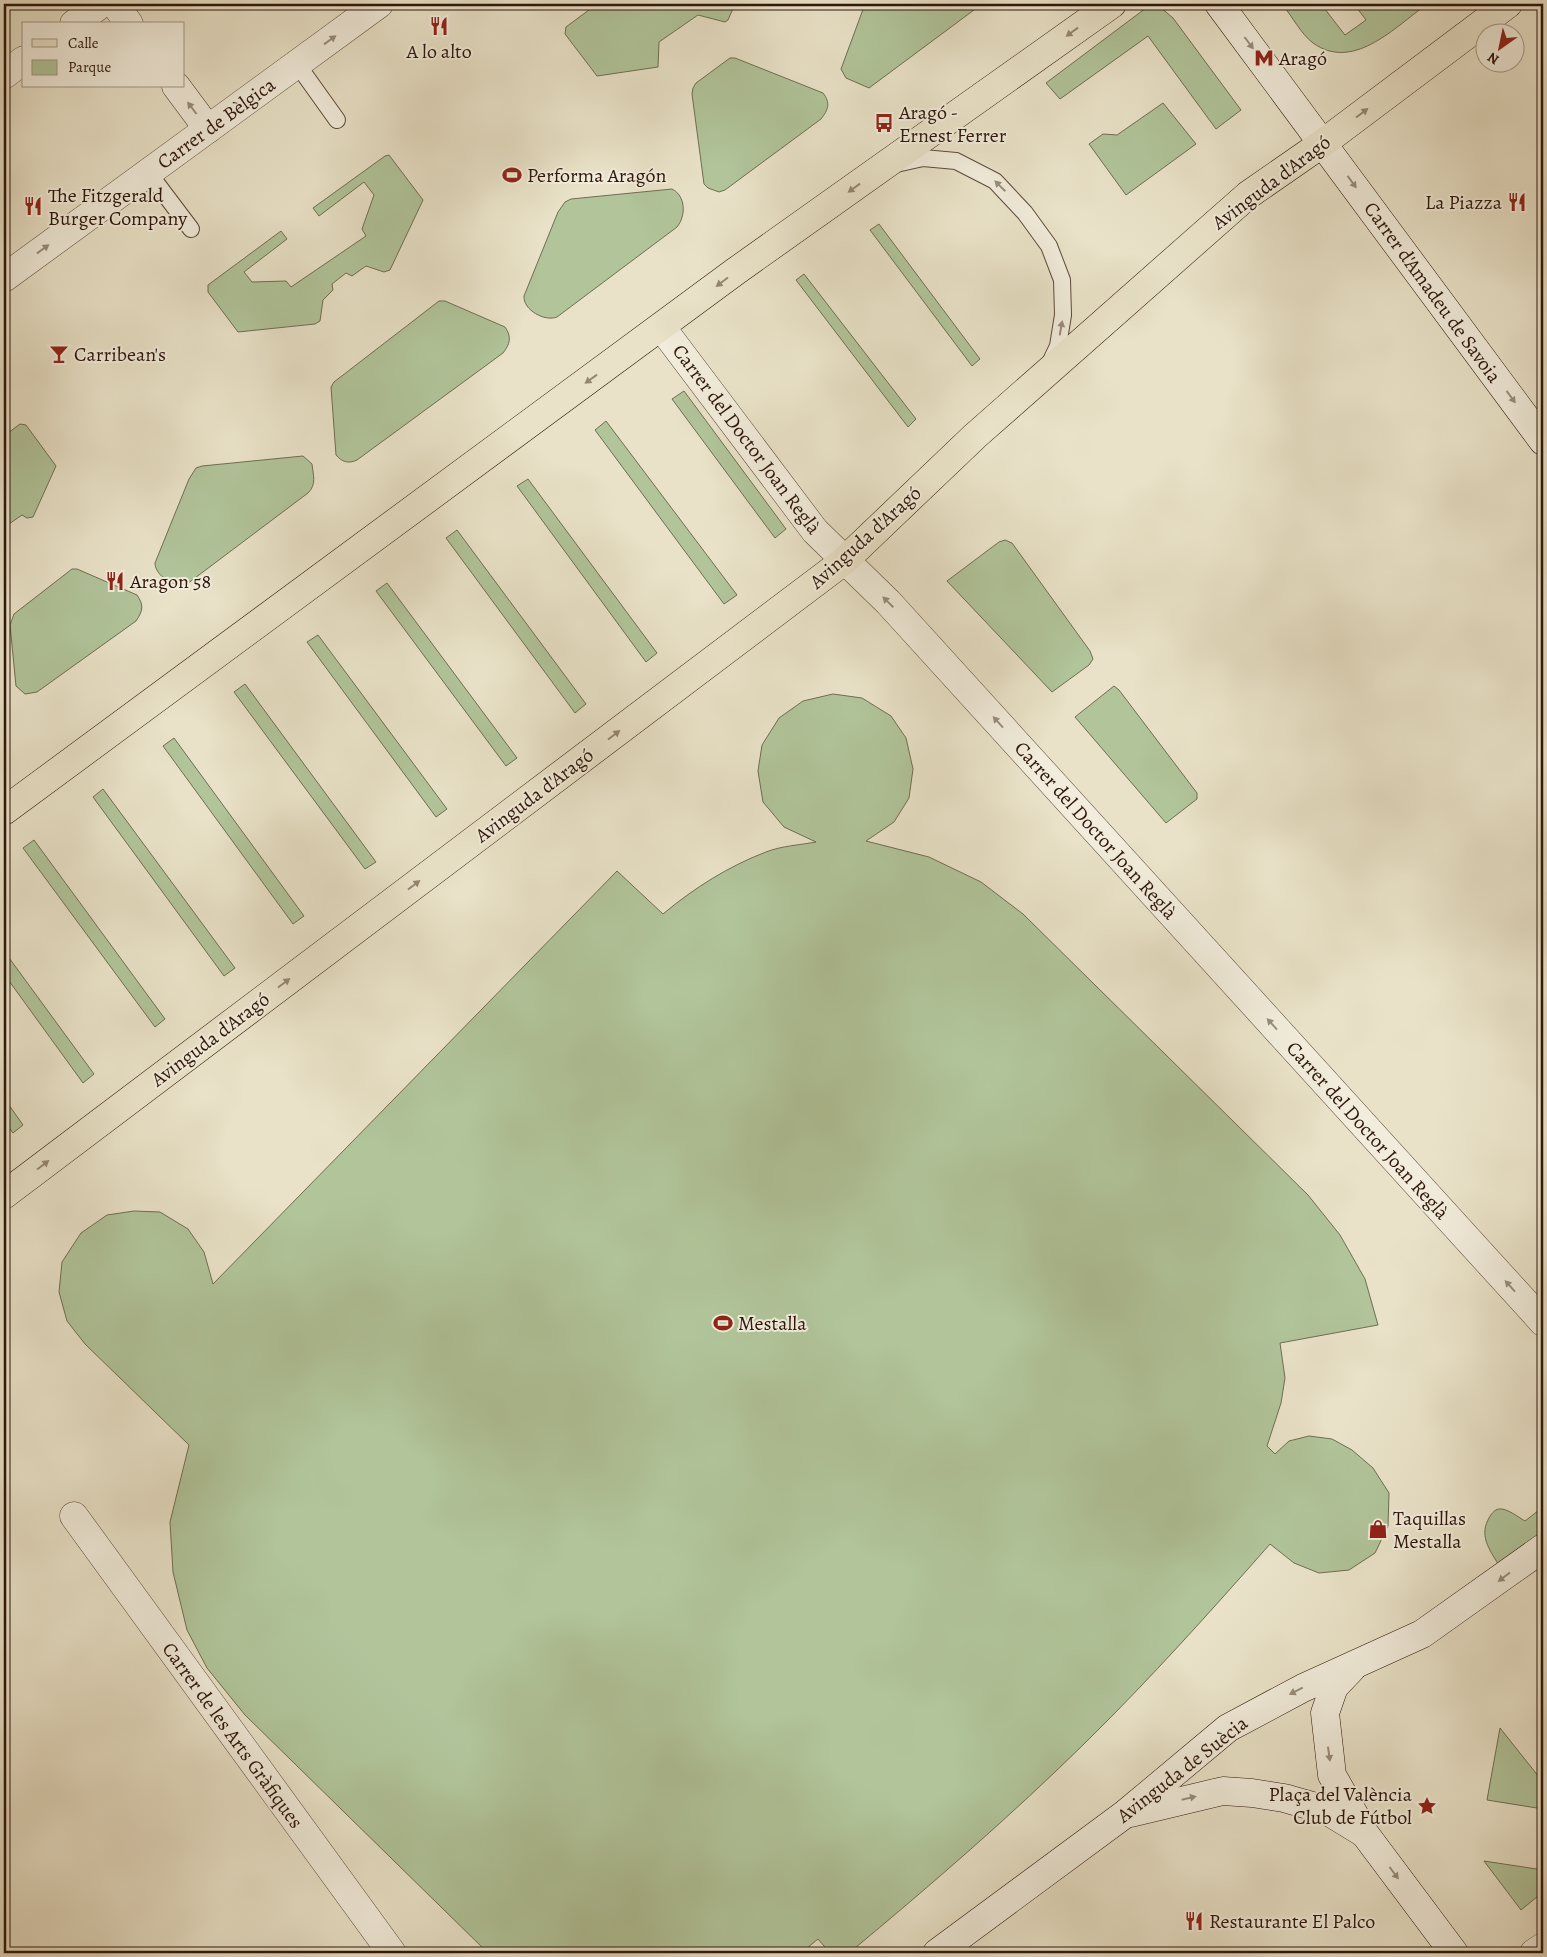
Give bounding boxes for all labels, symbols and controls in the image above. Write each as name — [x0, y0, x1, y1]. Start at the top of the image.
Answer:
restaurant icon: A lo alto — [428, 15, 450, 37]
legend — [22, 22, 185, 88]
north arrow — [1474, 22, 1524, 72]
one-way arrow — [1065, 27, 1079, 37]
text: Calle — [68, 33, 99, 53]
one-way arrow — [323, 35, 337, 45]
one-way arrow — [1243, 36, 1254, 49]
place label: A lo alto — [405, 38, 472, 65]
place label: Aragó — [1278, 45, 1327, 72]
metro station icon: Aragó — [1253, 47, 1275, 69]
text: N — [1484, 48, 1503, 69]
text: Parque — [68, 57, 111, 77]
street label: Carrer de Bèlgica — [152, 71, 281, 175]
place label: Aragó - Ernest Ferrer — [898, 99, 1007, 149]
one-way arrow — [187, 101, 197, 115]
one-way arrow — [1355, 108, 1369, 118]
bus stop icon: Aragó - Ernest Ferrer — [873, 112, 895, 134]
street label: Avinguda d'Aragó — [1206, 129, 1336, 236]
place label: Performa Aragón — [527, 162, 667, 189]
sports icon: Performa Aragón — [501, 164, 523, 186]
one-way arrow — [1347, 175, 1357, 189]
one-way arrow — [994, 180, 1006, 192]
place label: The Fitzgerald Burger Company — [48, 182, 188, 232]
one-way arrow — [848, 183, 861, 193]
place label: La Piazza — [1425, 189, 1503, 216]
restaurant icon: La Piazza — [1506, 191, 1528, 213]
restaurant icon: The Fitzgerald Burger Company — [22, 195, 44, 217]
street label: Carrer d'Amadeu de Savoia — [1358, 196, 1508, 389]
one-way arrow — [36, 244, 50, 254]
one-way arrow — [716, 277, 729, 288]
one-way arrow — [1057, 320, 1065, 336]
street label: Carrer del Doctor Joan Reglà — [666, 339, 827, 540]
place label: Carribean's — [74, 341, 166, 368]
bar icon: Carribean's — [48, 343, 70, 365]
one-way arrow — [585, 373, 598, 384]
one-way arrow — [1506, 390, 1516, 404]
street label: Avinguda d'Aragó — [803, 480, 927, 596]
place label: Aragon 58 — [129, 568, 211, 595]
restaurant icon: Aragon 58 — [104, 570, 126, 592]
one-way arrow — [882, 596, 894, 608]
one-way arrow — [992, 717, 1004, 729]
one-way arrow — [607, 730, 621, 740]
street label: Carrer del Doctor Joan Reglà — [1008, 735, 1183, 926]
street label: Avinguda d'Aragó — [469, 742, 599, 849]
one-way arrow — [407, 880, 420, 891]
one-way arrow — [277, 978, 291, 988]
street label: Avinguda d'Aragó — [145, 986, 275, 1093]
one-way arrow — [1266, 1018, 1278, 1030]
street label: Carrer del Doctor Joan Reglà — [1280, 1035, 1455, 1226]
one-way arrow — [36, 1160, 49, 1170]
one-way arrow — [1505, 1280, 1516, 1293]
place label: Mestalla — [738, 1310, 807, 1337]
sports icon: Mestalla — [712, 1312, 734, 1334]
place label: Taquillas Mestalla — [1393, 1505, 1466, 1555]
shop icon: Taquillas Mestalla — [1367, 1518, 1389, 1540]
one-way arrow — [1497, 1572, 1511, 1582]
street label: Carrer de les Arts Gràfiques — [156, 1637, 309, 1834]
one-way arrow — [1289, 1687, 1304, 1695]
street label: Avinguda de Suècia — [1111, 1709, 1254, 1830]
one-way arrow — [1326, 1746, 1334, 1762]
place label: Plaça del València Club de Fútbol — [1269, 1781, 1413, 1831]
one-way arrow — [1181, 1794, 1196, 1802]
place icon: Plaça del València Club de Fútbol — [1416, 1795, 1438, 1817]
one-way arrow — [1389, 1866, 1399, 1880]
place label: Restaurante El Palco — [1209, 1908, 1375, 1935]
restaurant icon: Restaurante El Palco — [1183, 1910, 1205, 1932]

